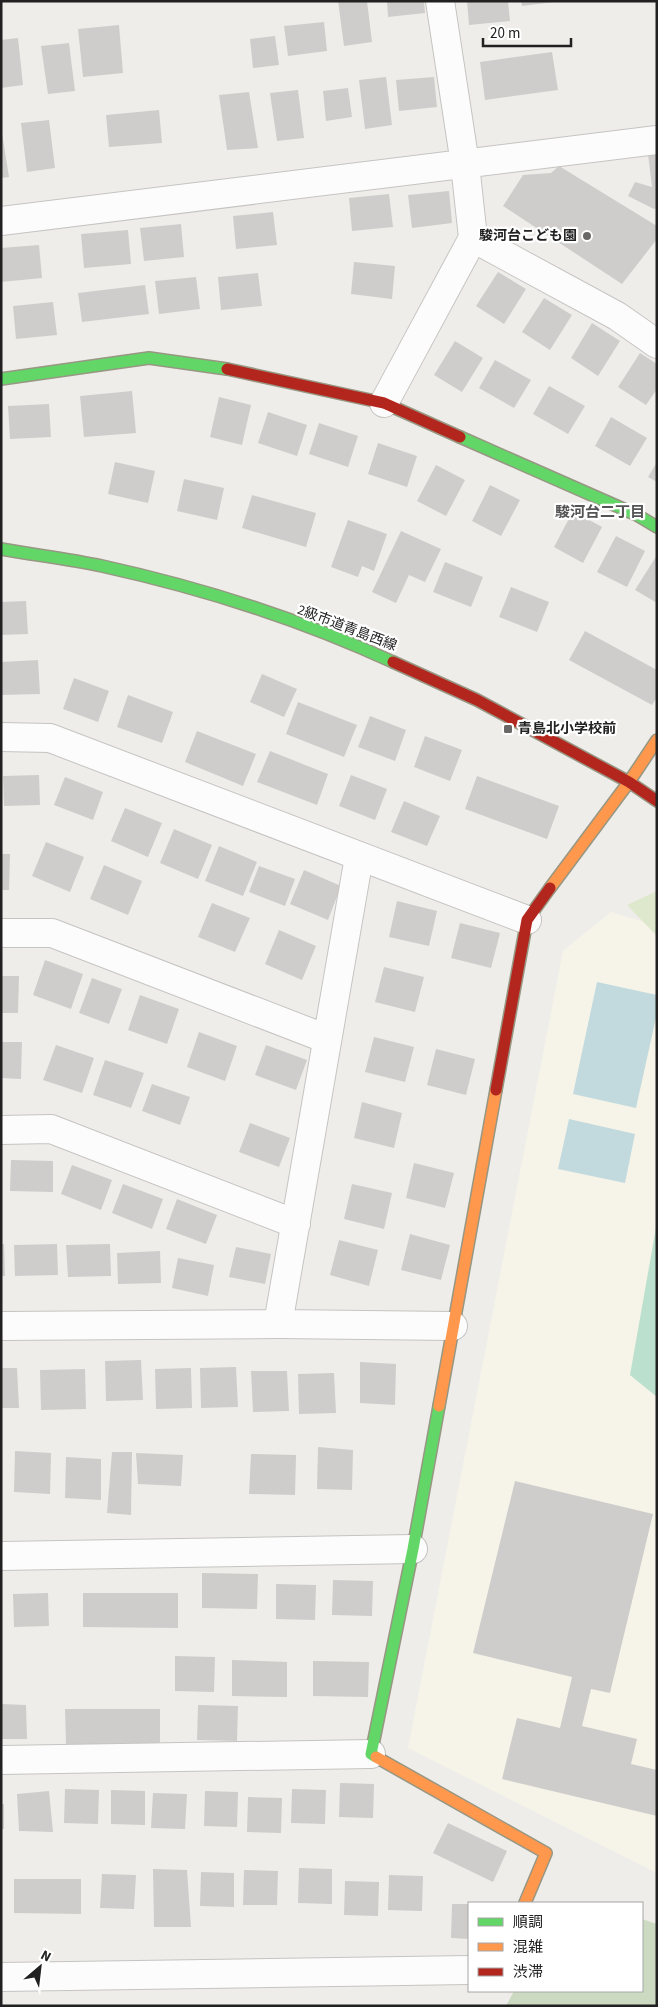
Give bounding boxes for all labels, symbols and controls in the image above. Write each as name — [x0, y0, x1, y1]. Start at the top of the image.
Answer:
scale bar — [483, 15, 570, 47]
text: 20 m — [490, 23, 520, 44]
place label: 駿河台こども園 — [479, 226, 577, 246]
marker: 駿河台こども園 — [581, 230, 593, 242]
district label: 駿河台二丁目 — [555, 502, 645, 523]
street label: 2級市道青島西線 — [294, 600, 400, 656]
place label: 青島北小学校前 — [518, 719, 616, 739]
marker: 青島北小学校前 — [502, 723, 514, 735]
legend — [468, 1902, 643, 1992]
text: 順調 — [513, 1912, 543, 1933]
text: 混雑 — [513, 1937, 543, 1958]
north arrow — [15, 1942, 65, 1992]
text: N — [37, 1945, 54, 1967]
text: 渋滞 — [513, 1962, 543, 1983]

